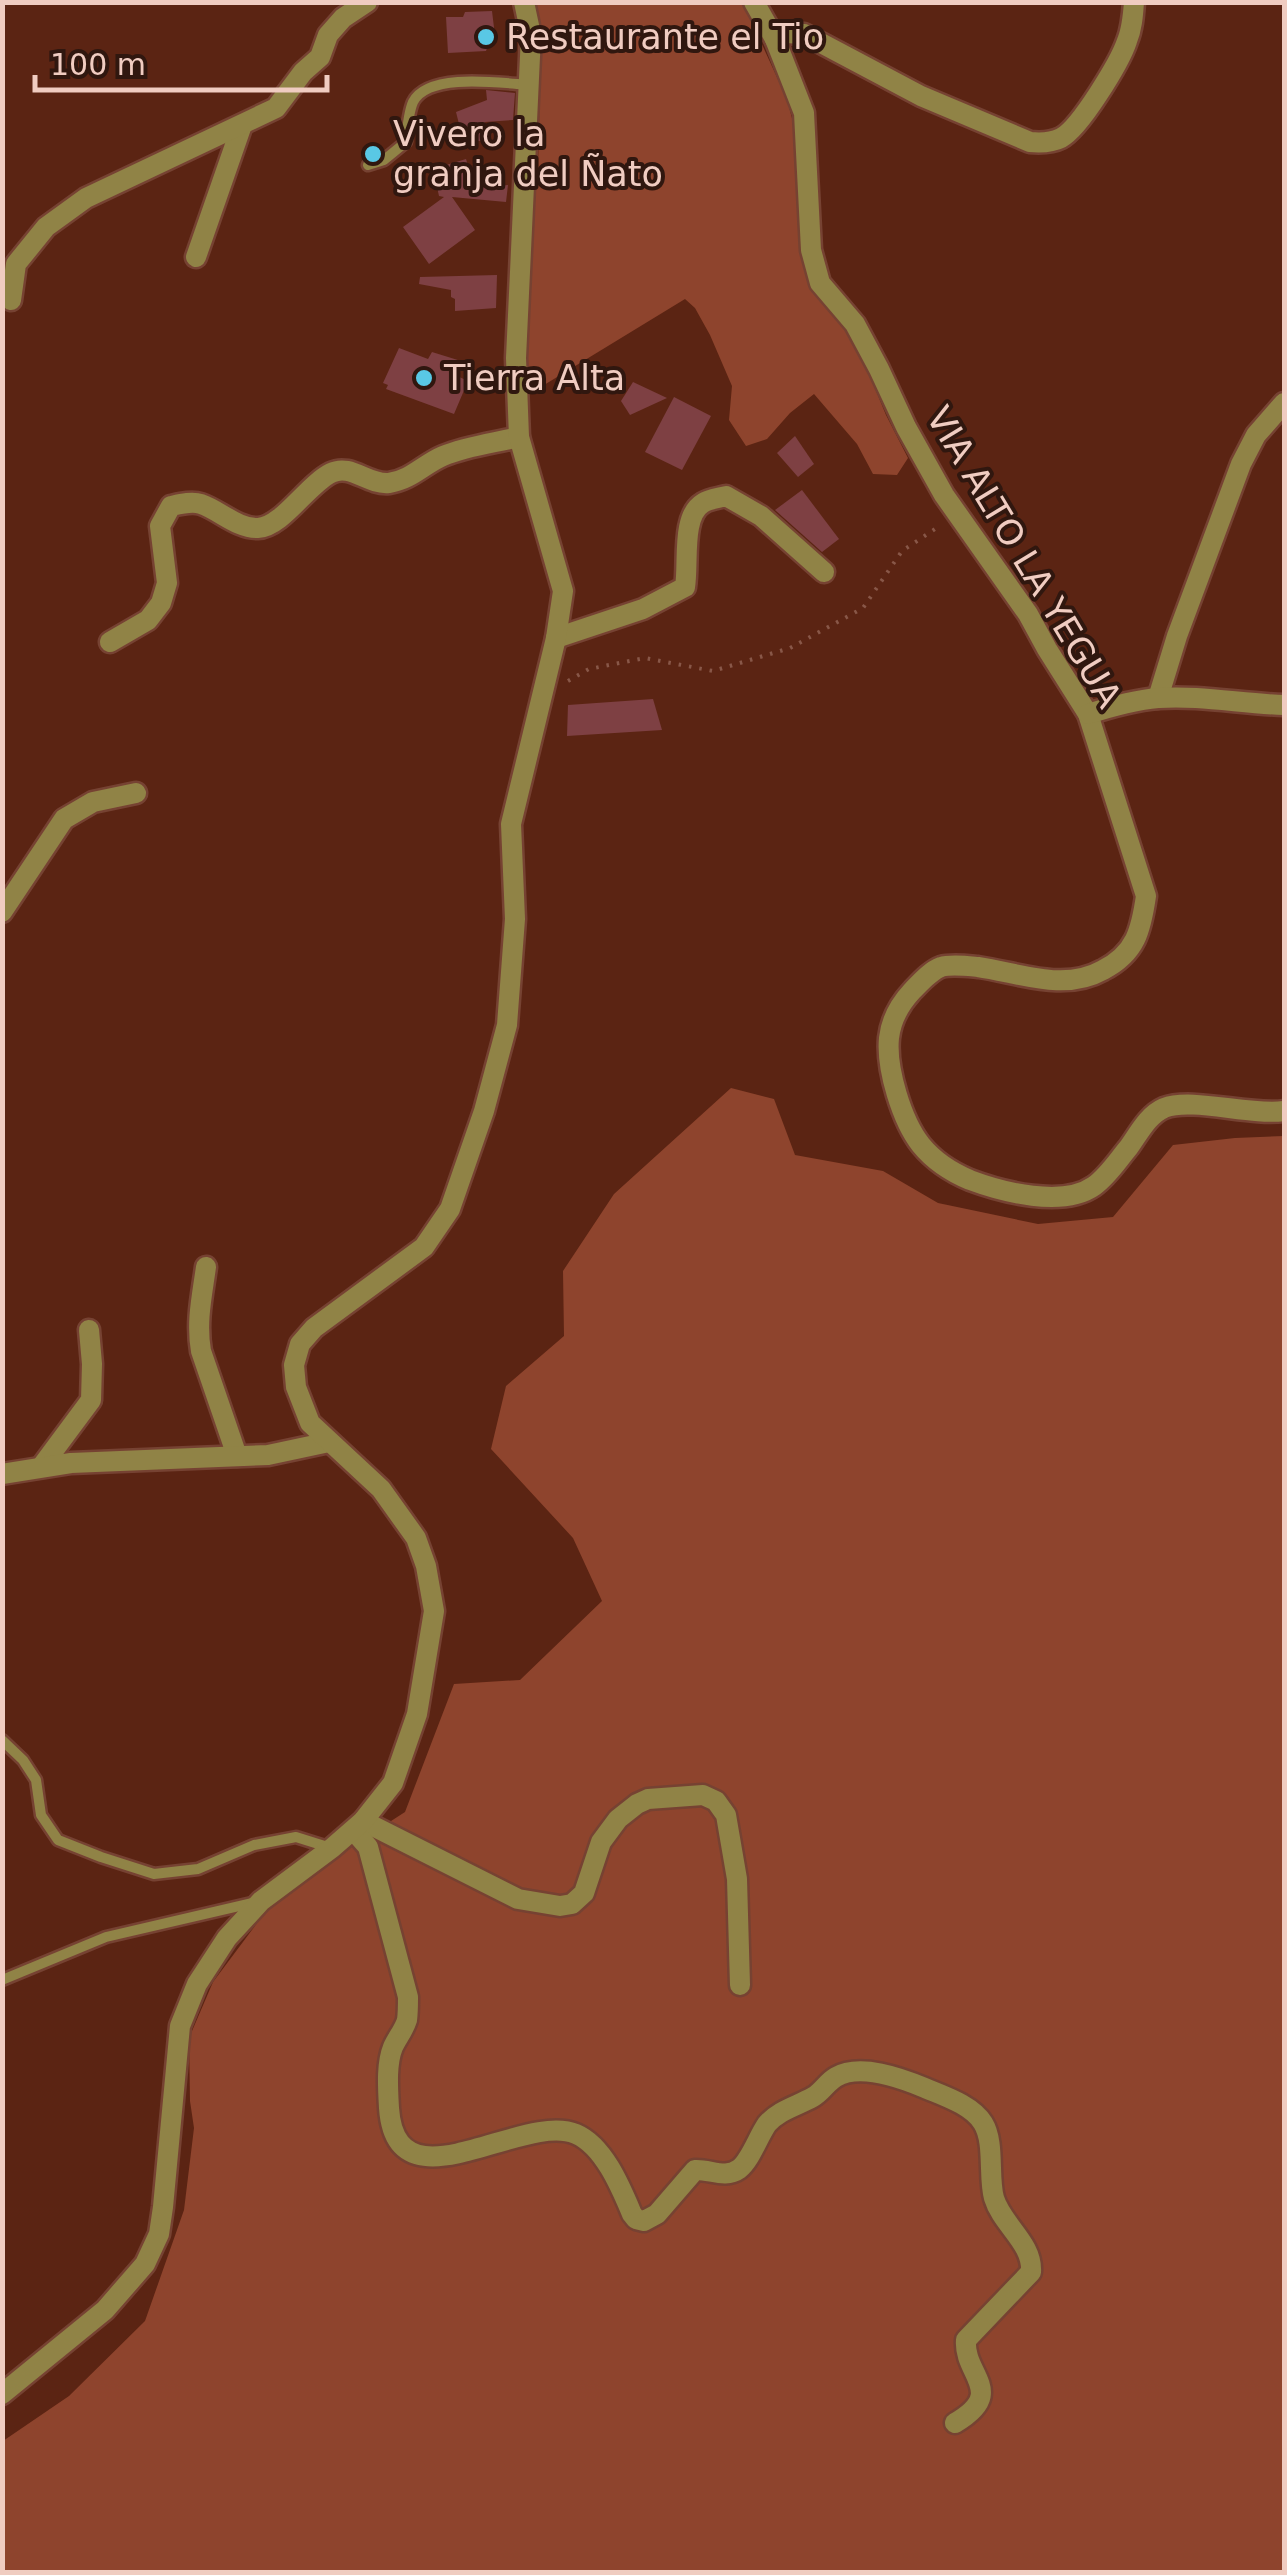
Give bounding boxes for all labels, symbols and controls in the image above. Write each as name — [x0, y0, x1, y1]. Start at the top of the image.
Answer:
place label: Restaurante el Tio — [506, 17, 824, 57]
marker: Restaurante el Tio — [475, 26, 497, 48]
scale bar — [35, 30, 328, 92]
text: 100 m — [50, 47, 146, 82]
place label: Vivero la granja del Ñato — [393, 114, 663, 194]
marker: Vivero la granja del Ñato — [362, 143, 384, 165]
place label: Tierra Alta — [443, 358, 625, 398]
marker: Tierra Alta — [413, 367, 435, 389]
street label: VIA ALTO LA YEGUA — [918, 399, 1130, 715]

